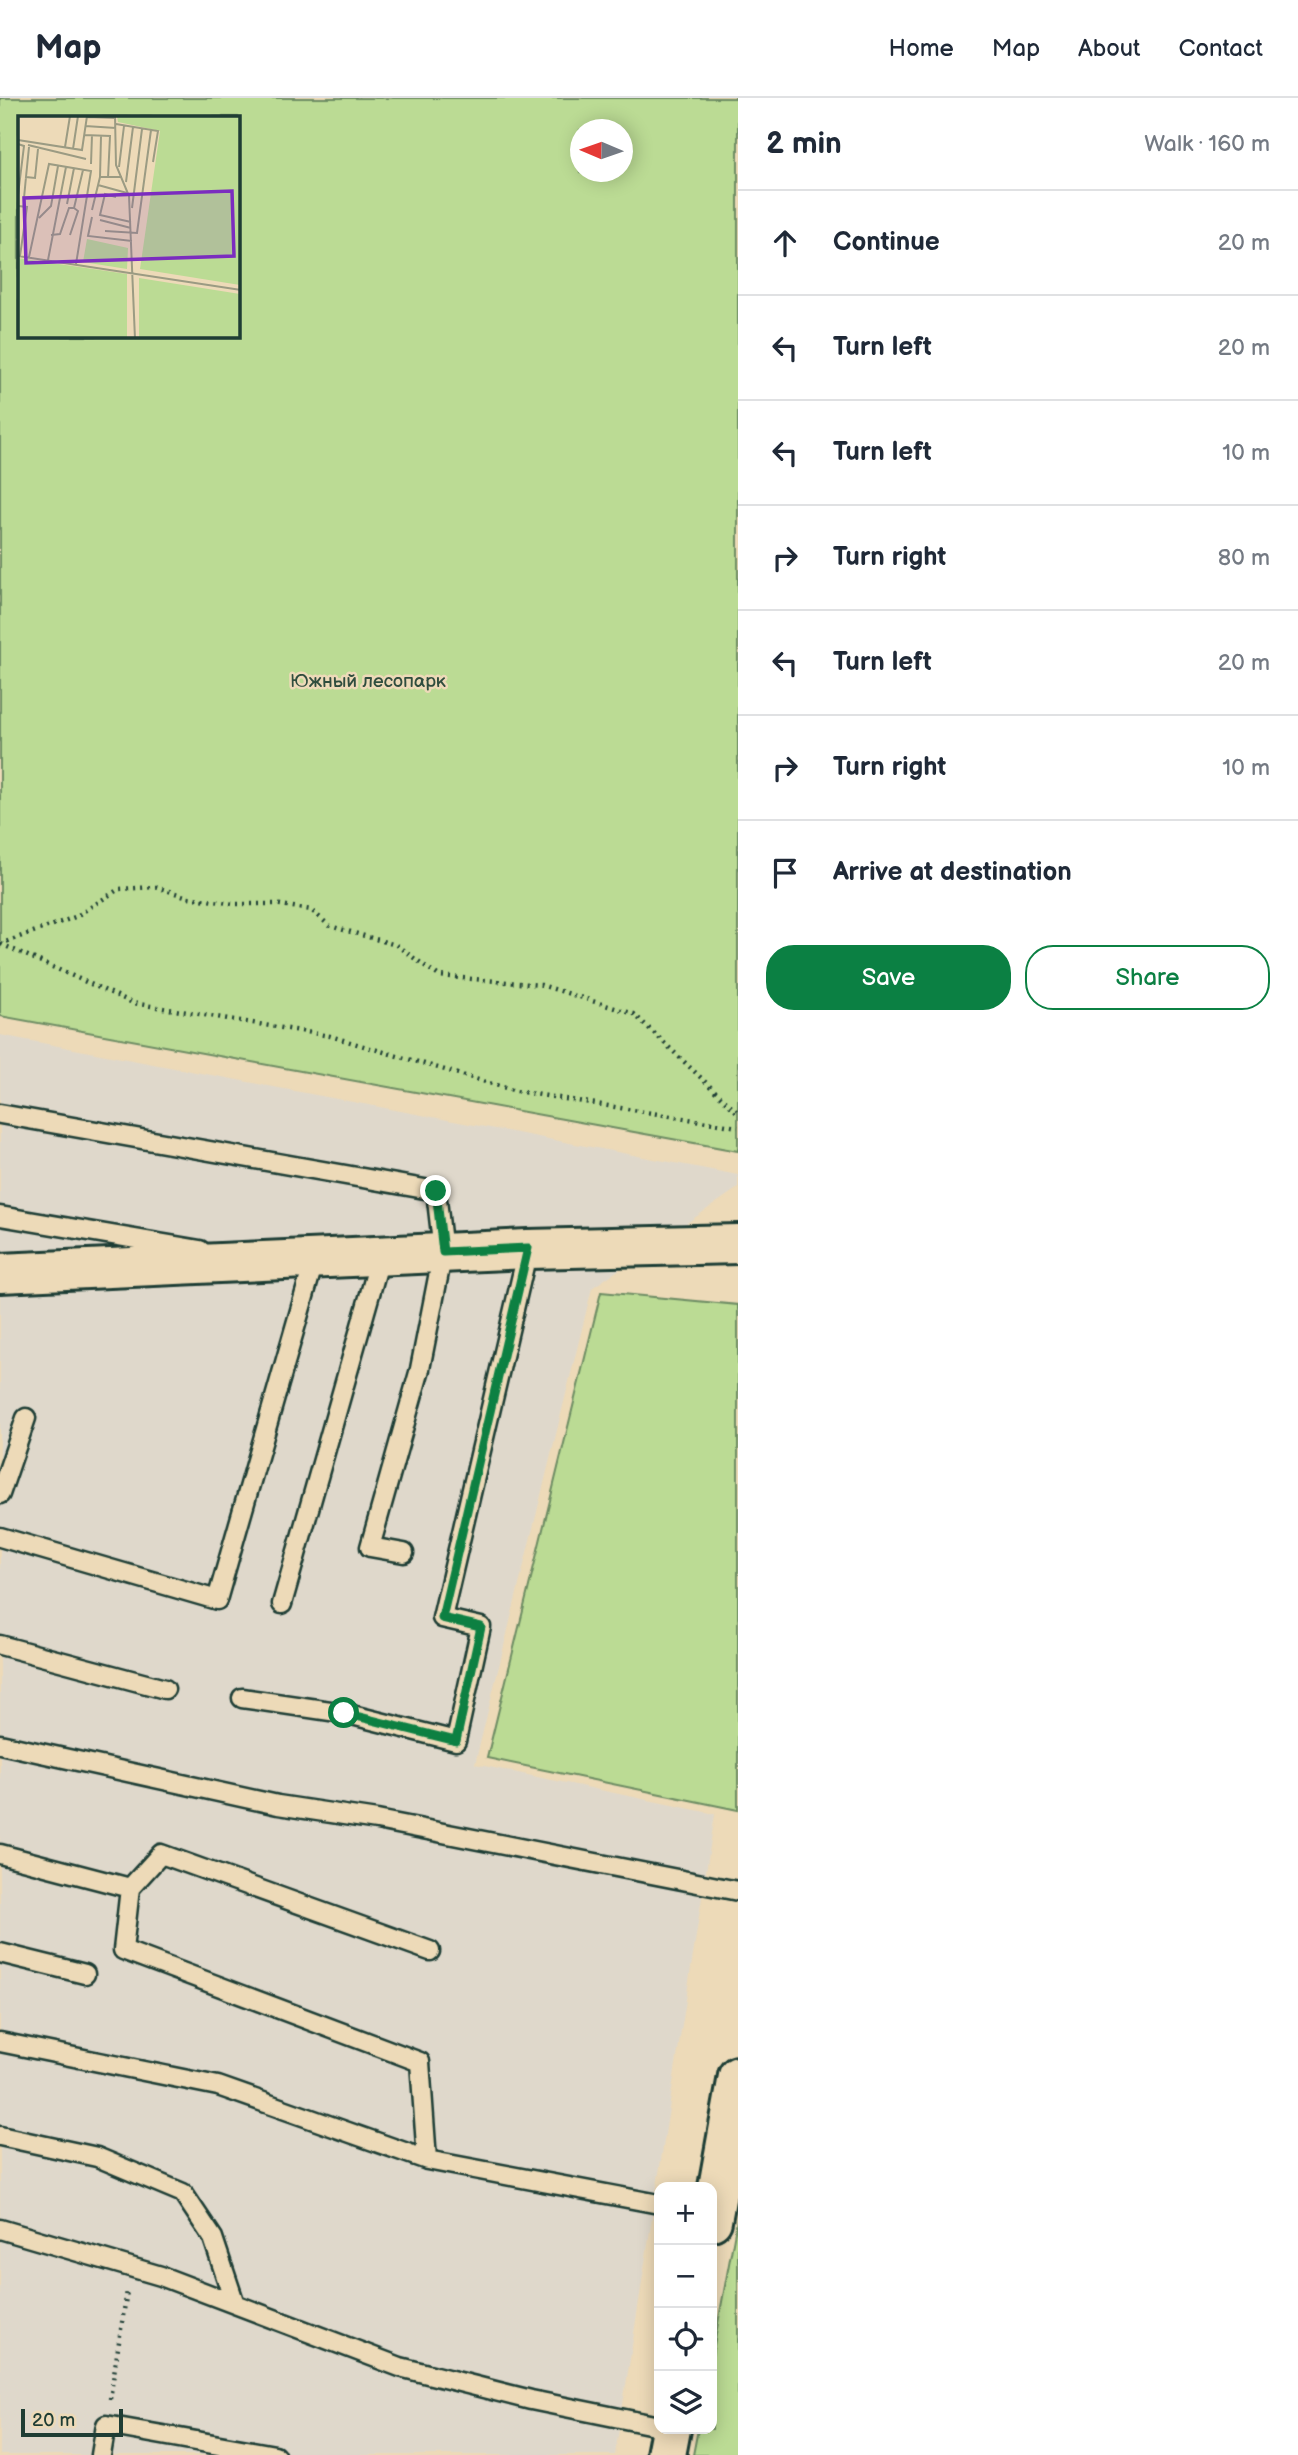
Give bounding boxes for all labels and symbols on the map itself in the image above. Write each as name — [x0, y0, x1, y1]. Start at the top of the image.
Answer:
inset map — [18, 116, 240, 338]
north arrow — [570, 119, 633, 182]
park label: Южный лесопарк — [290, 670, 446, 693]
route end — [420, 1175, 451, 1206]
route start — [328, 1697, 359, 1728]
scale bar — [21, 2406, 122, 2438]

